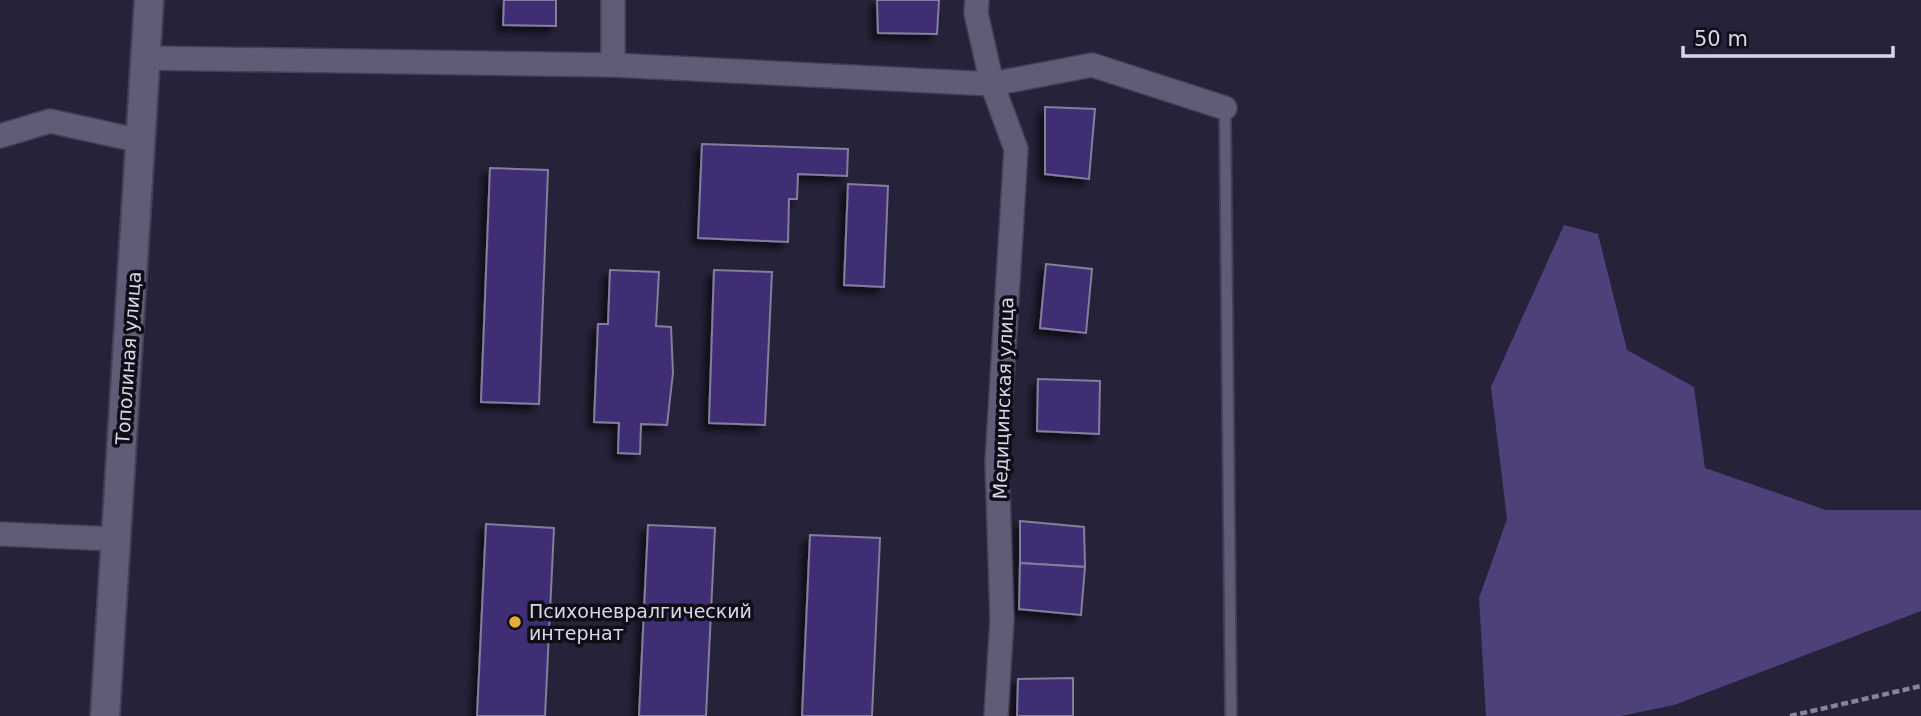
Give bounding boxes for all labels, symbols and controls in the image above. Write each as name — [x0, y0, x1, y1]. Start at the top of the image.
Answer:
scale bar — [1683, 14, 1893, 58]
text: 50 m — [1694, 27, 1748, 51]
street label: Тополиная улица — [111, 271, 145, 446]
street label: Медицинская улица — [988, 296, 1018, 500]
place label: Психоневралгический интернат — [529, 600, 752, 644]
marker: Психоневралгический интернат — [507, 614, 523, 630]

